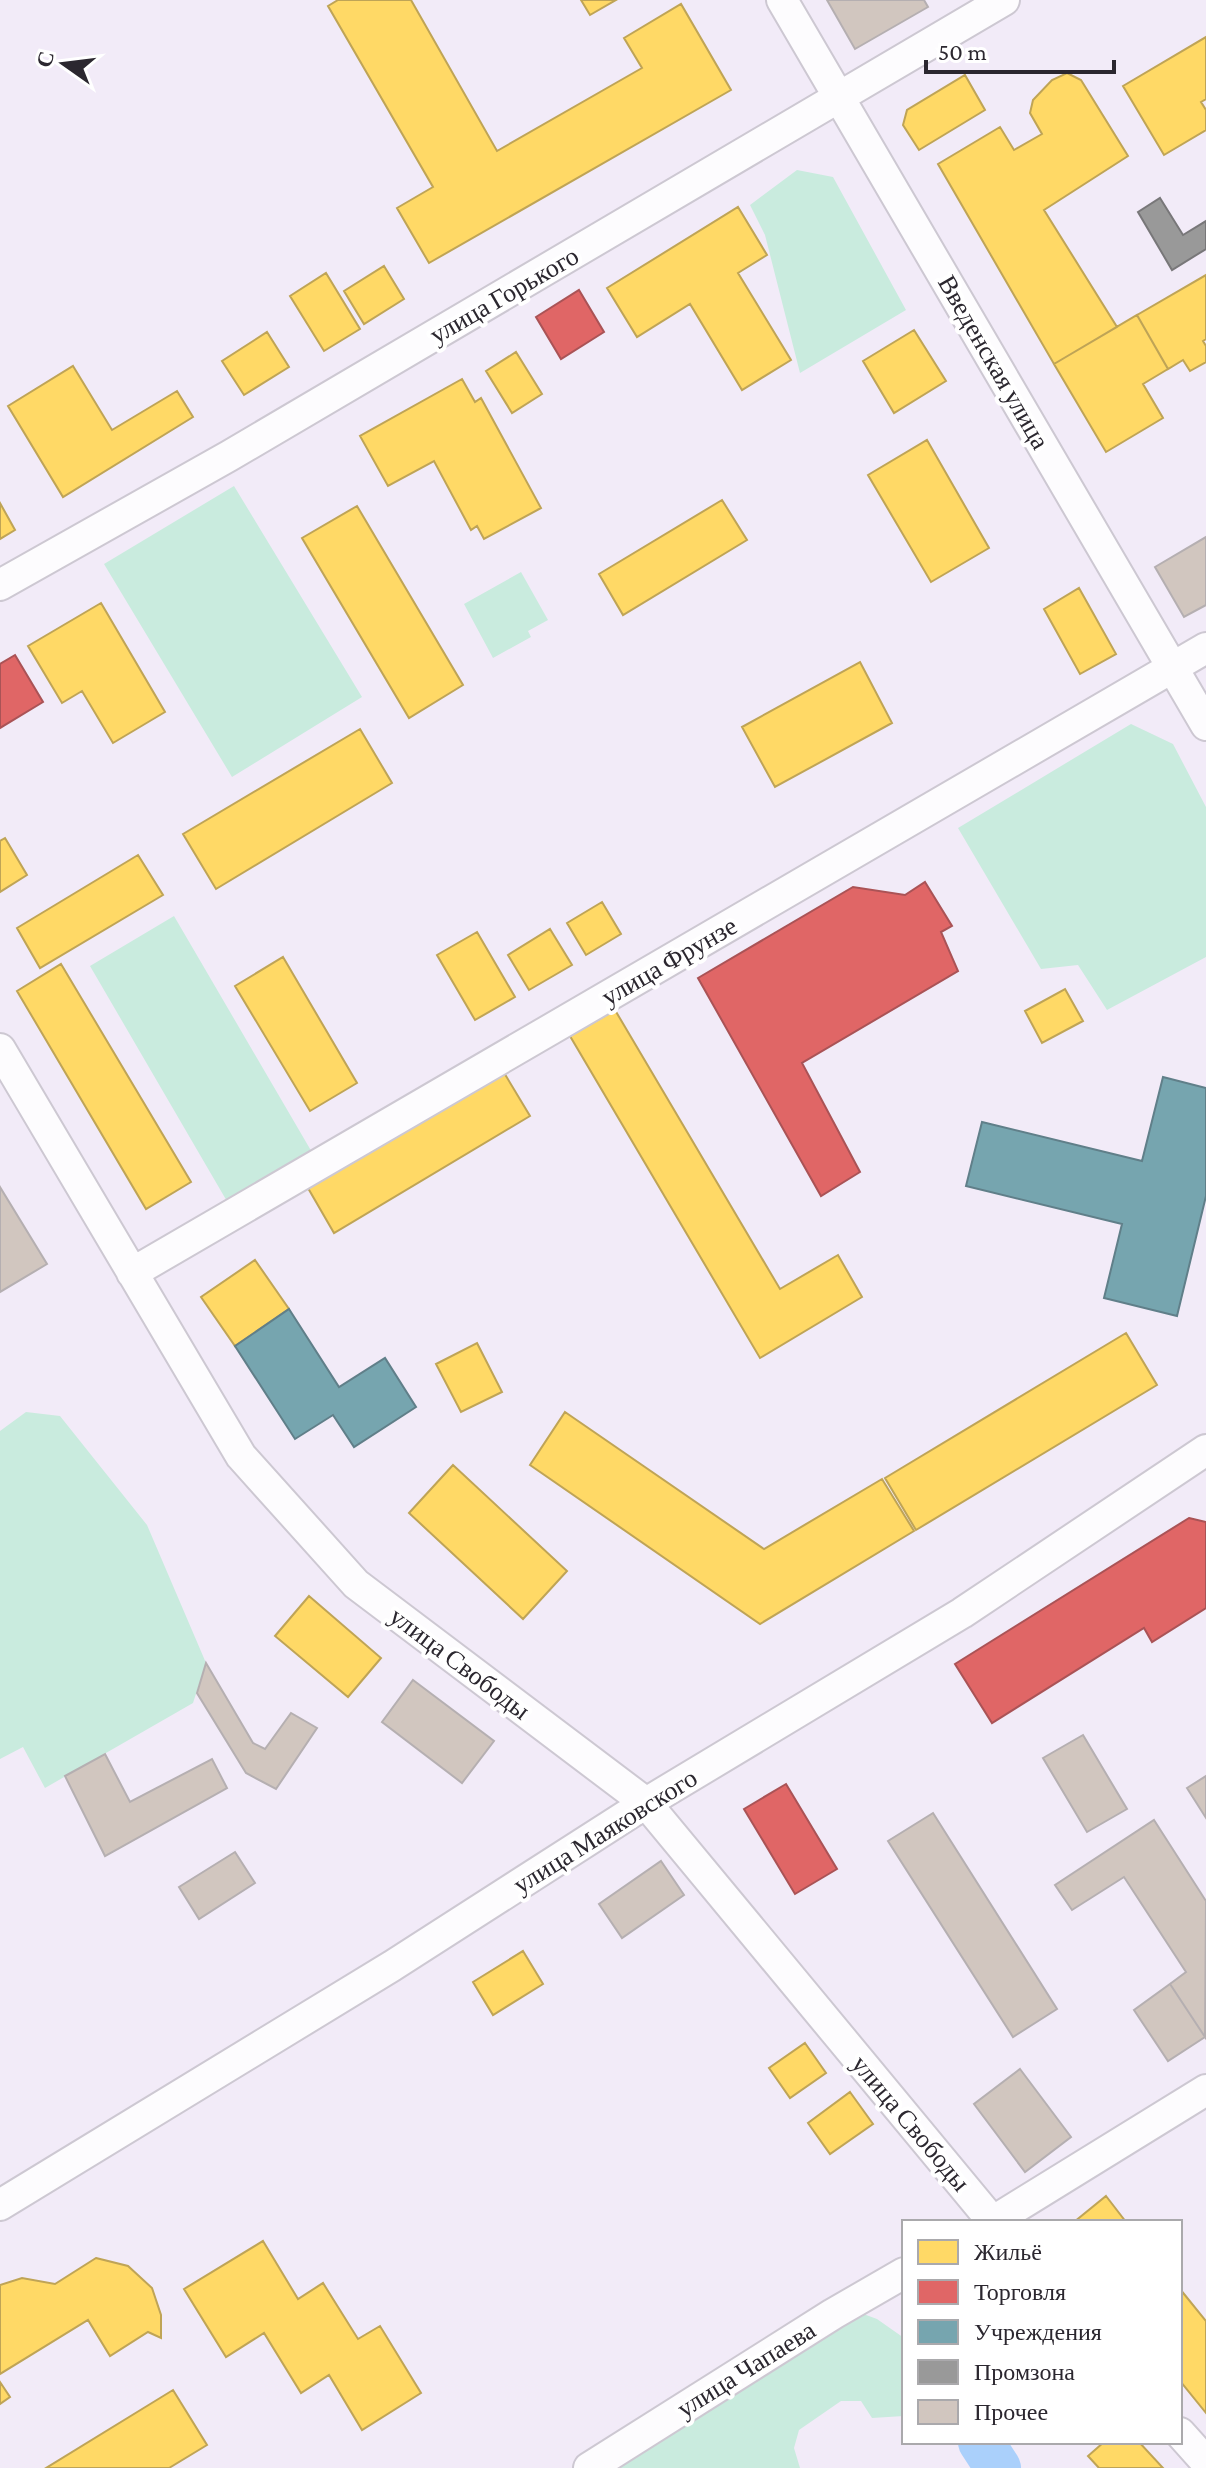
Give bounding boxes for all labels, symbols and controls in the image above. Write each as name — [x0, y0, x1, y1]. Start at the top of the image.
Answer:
north arrow — [24, 24, 104, 104]
scale bar — [926, 24, 1114, 74]
text: 50 m — [938, 38, 987, 65]
text: С — [31, 49, 59, 70]
street label: улица Горького — [425, 241, 584, 350]
street label: Введенская улица — [932, 270, 1055, 455]
street label: улица Фрунзе — [597, 911, 742, 1012]
street label: улица Свободы — [384, 1601, 535, 1725]
street label: улица Маяковского — [508, 1763, 702, 1900]
street label: улица Свободы — [846, 2050, 976, 2197]
legend — [902, 2220, 1182, 2444]
text: Жильё — [974, 2238, 1042, 2265]
text: Торговля — [974, 2278, 1066, 2305]
street label: улица Чапаева — [672, 2315, 821, 2423]
text: Учреждения — [974, 2318, 1102, 2345]
text: Промзона — [974, 2358, 1075, 2385]
text: Прочее — [974, 2398, 1048, 2425]

